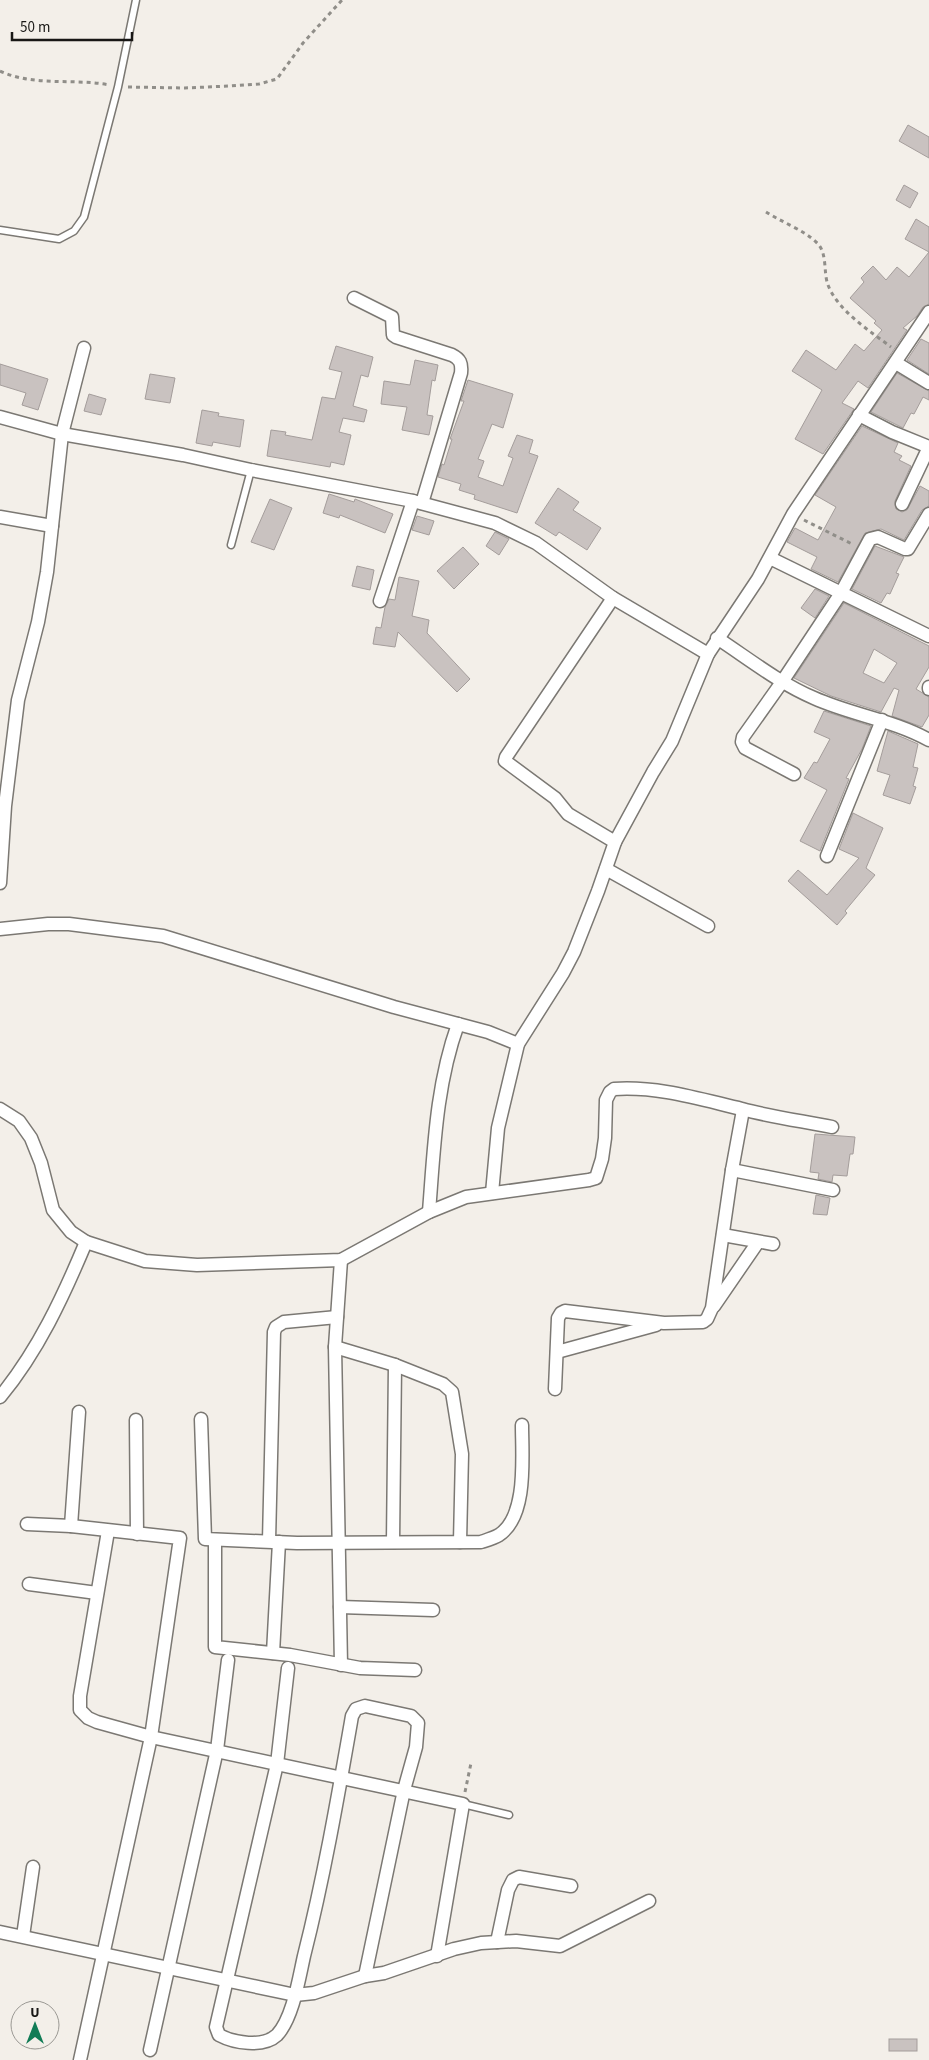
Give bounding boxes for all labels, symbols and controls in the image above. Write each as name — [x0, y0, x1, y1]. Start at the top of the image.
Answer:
scale bar — [12, 10, 132, 42]
text: 50 m — [20, 17, 50, 38]
north arrow — [10, 2000, 60, 2050]
text: U — [30, 2003, 40, 2023]

